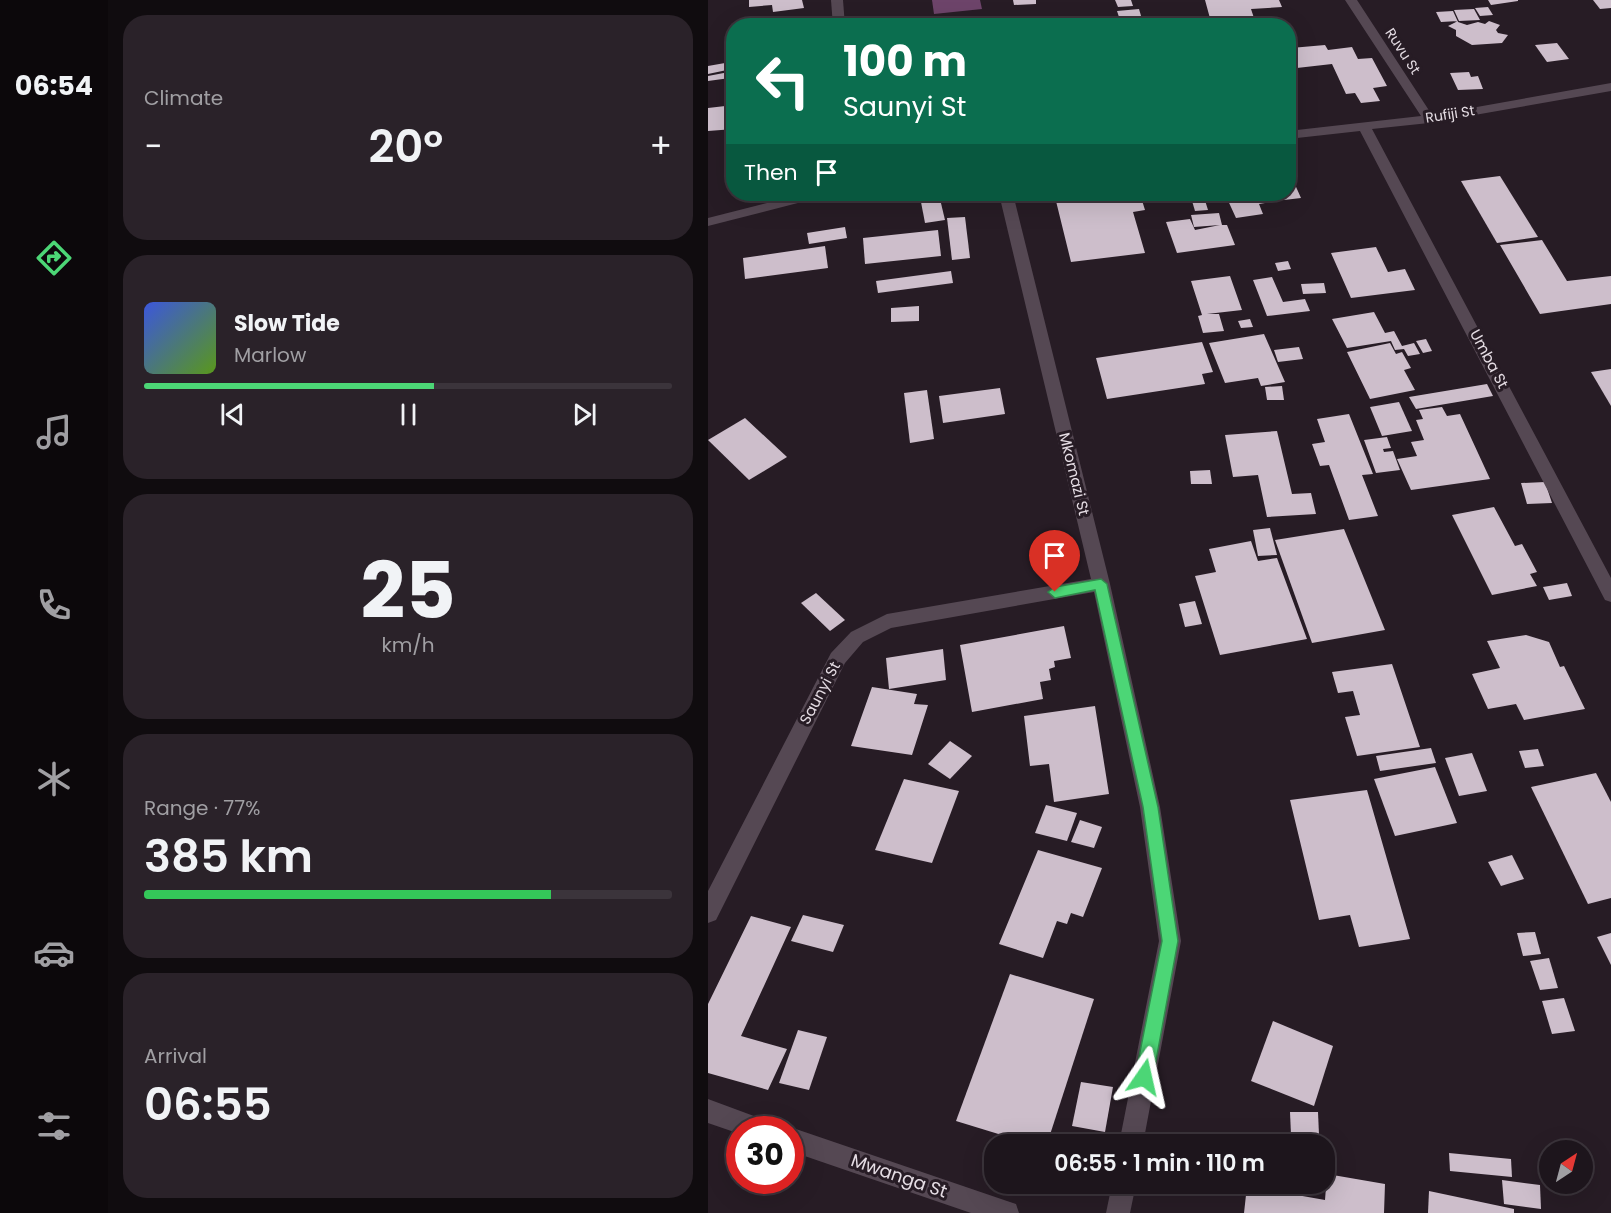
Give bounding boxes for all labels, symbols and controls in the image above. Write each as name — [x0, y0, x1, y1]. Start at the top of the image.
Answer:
street label: Ruvu St — [1381, 24, 1425, 78]
text: 100 m — [843, 32, 967, 91]
icon: left — [744, 42, 822, 120]
text: 06:54 — [15, 67, 93, 104]
text: Climate — [144, 84, 223, 112]
text: Saunyi St — [843, 88, 966, 125]
street label: Rufiji St — [1424, 100, 1476, 128]
text: 20° — [368, 115, 443, 178]
text: − — [144, 123, 162, 170]
text: + — [649, 123, 672, 170]
icon: arrive — [810, 156, 843, 189]
text: Then — [744, 157, 798, 188]
icon: directions — [33, 237, 75, 279]
text: Slow Tide — [234, 308, 340, 339]
street label: Umba St — [1465, 326, 1514, 392]
text: Marlow — [234, 341, 306, 369]
icon: previous — [216, 398, 249, 431]
icon: pause — [392, 398, 425, 431]
icon: next — [568, 398, 601, 431]
icon: music — [33, 411, 75, 453]
street label: Mkomazi St — [1054, 430, 1095, 517]
pin — [1029, 530, 1080, 592]
text: 25 — [360, 536, 456, 645]
icon: arrive — [1038, 539, 1071, 572]
icon: phone — [33, 584, 75, 626]
text: km/h — [381, 631, 435, 659]
street label: Saunyi St — [794, 658, 845, 728]
icon: climate — [33, 758, 75, 800]
text: Range · 77% — [144, 794, 260, 822]
text: 385 km — [144, 825, 313, 888]
icon: car — [33, 932, 75, 974]
text: Arrival — [144, 1042, 207, 1070]
position arrow — [1112, 1045, 1176, 1109]
text: 06:55 — [144, 1073, 272, 1136]
icon: filters — [33, 1105, 75, 1147]
speed limit sign: 30 — [726, 1116, 804, 1194]
north arrow — [1539, 1140, 1593, 1194]
map controls — [1539, 1140, 1593, 1194]
street label: Mwanga St — [848, 1147, 951, 1204]
text: 06:55 · 1 min · 110 m — [1054, 1148, 1265, 1179]

